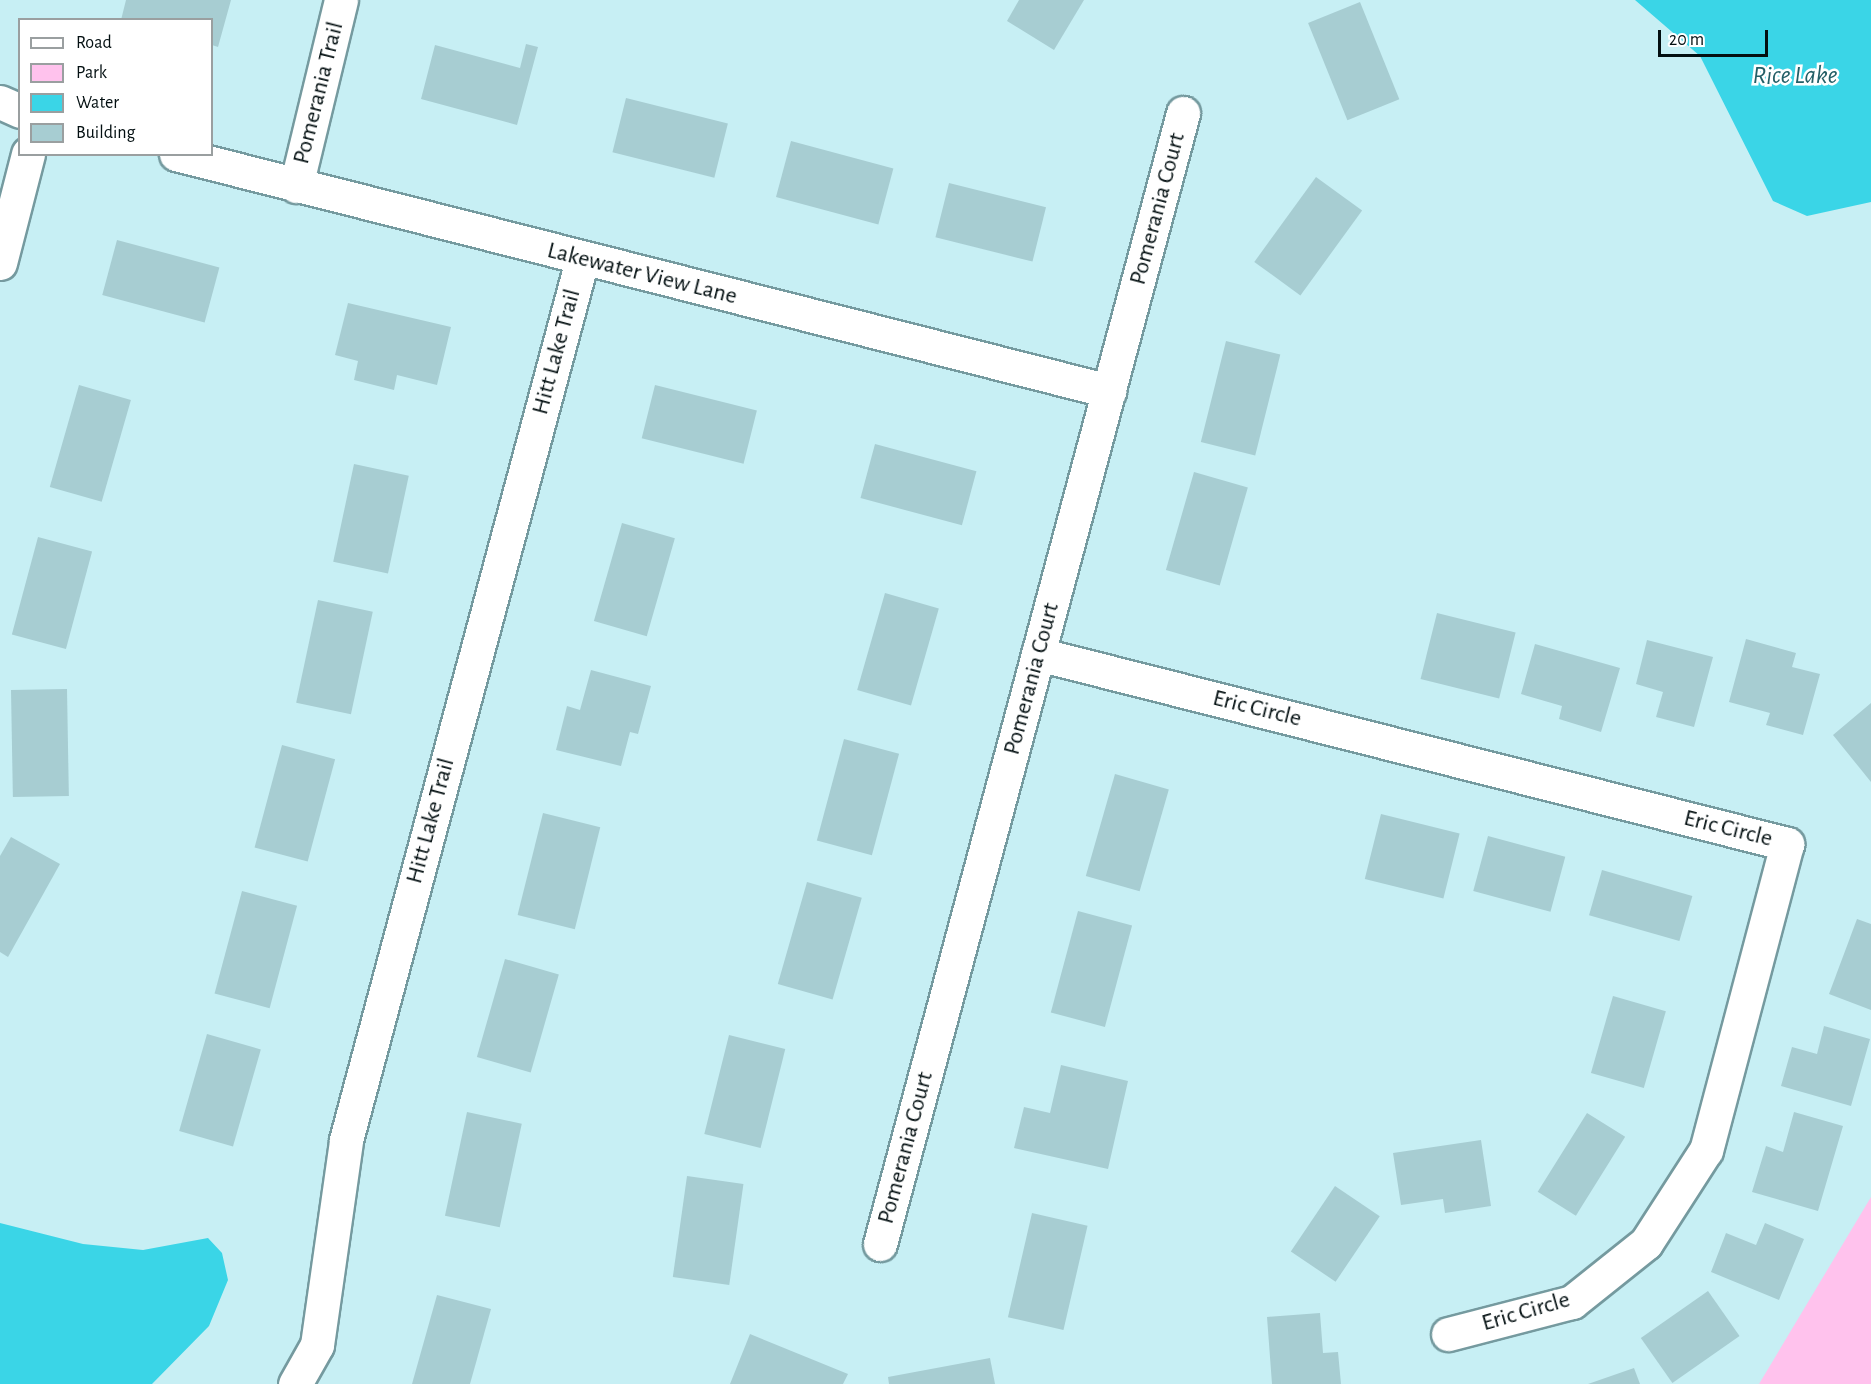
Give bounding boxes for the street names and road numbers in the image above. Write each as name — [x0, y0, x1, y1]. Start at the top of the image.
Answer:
street label: Pomerania Trail — [287, 19, 351, 167]
street label: Pomerania Court — [1124, 130, 1192, 288]
street label: Lakewater View Lane — [544, 237, 740, 311]
street label: Hitt Lake Trail — [526, 286, 588, 418]
street label: Pomerania Court — [998, 600, 1066, 758]
street label: Eric Circle — [1210, 684, 1304, 734]
street label: Hitt Lake Trail — [400, 755, 462, 887]
street label: Eric Circle — [1681, 804, 1775, 854]
street label: Pomerania Court — [872, 1069, 940, 1227]
street label: Eric Circle — [1479, 1286, 1573, 1338]

